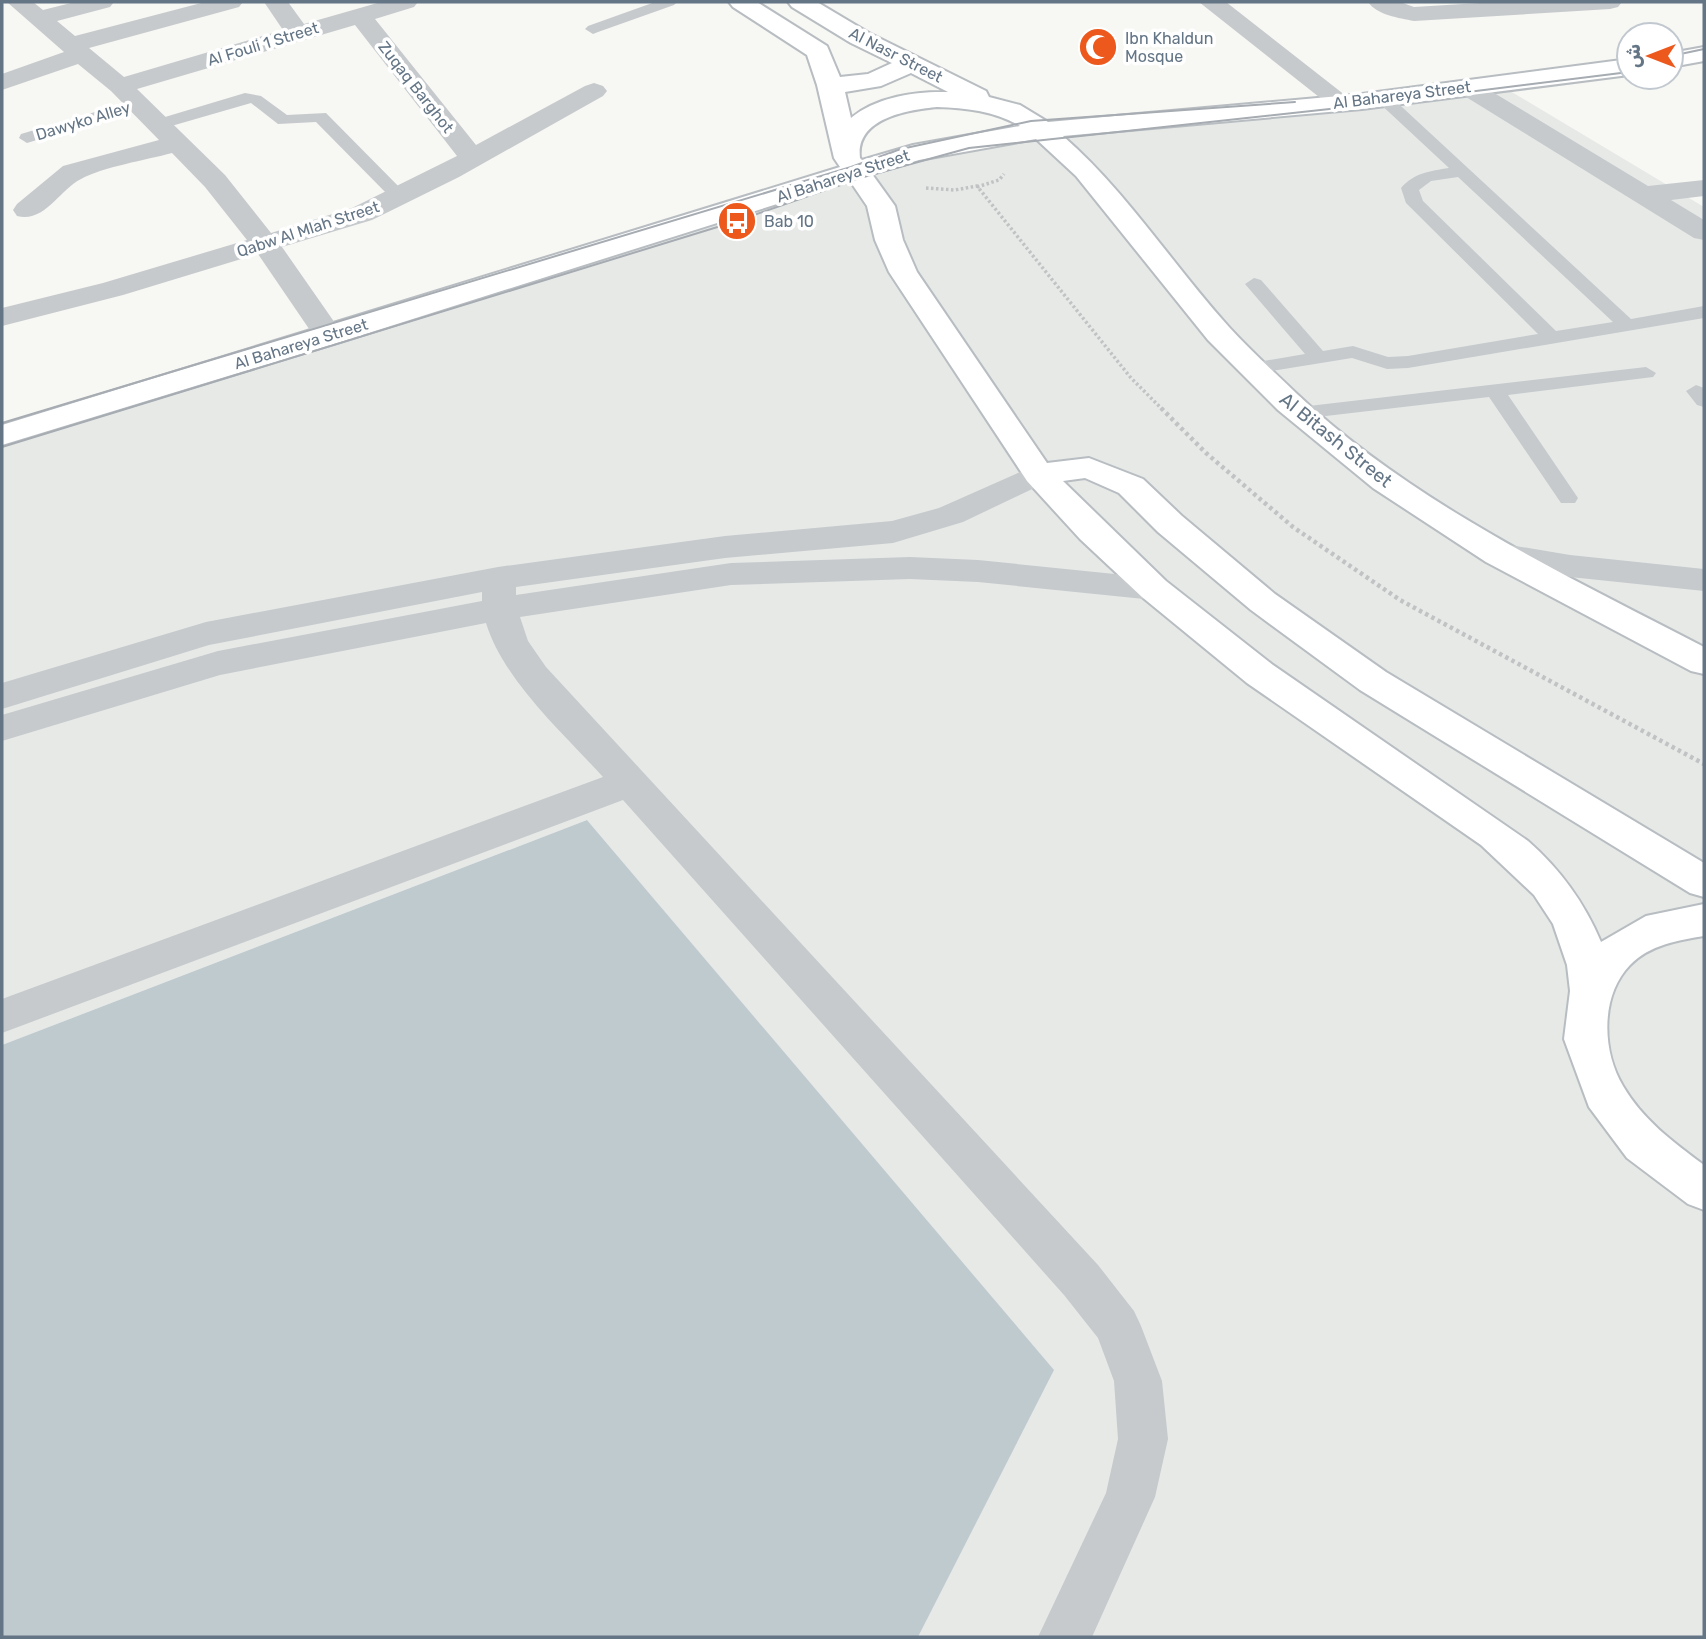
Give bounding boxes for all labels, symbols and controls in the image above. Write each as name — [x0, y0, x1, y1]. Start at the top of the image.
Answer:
street label: Al Fouli 1 Street — [205, 18, 321, 70]
north arrow — [1615, 21, 1685, 91]
street label: Al Nasr Street — [846, 23, 946, 87]
mosque icon: Ibn Khaldun Mosque — [1077, 26, 1119, 68]
place label: Ibn Khaldun Mosque — [1125, 29, 1213, 66]
street label: Zuqaq Barghot — [374, 37, 458, 137]
text: ش — [1622, 44, 1645, 68]
street label: Al Bahareya Street — [1332, 77, 1472, 113]
street label: Dawyko Alley — [33, 98, 133, 144]
street label: Al Bahareya Street — [774, 146, 912, 206]
street label: Qabw Al Mlah Street — [234, 197, 382, 261]
bus stop icon: Bab 10 — [716, 200, 758, 242]
place label: Bab 10 — [764, 212, 814, 231]
street label: Al Bahareya Street — [232, 315, 370, 373]
street label: Al Bitash Street — [1275, 388, 1397, 493]

